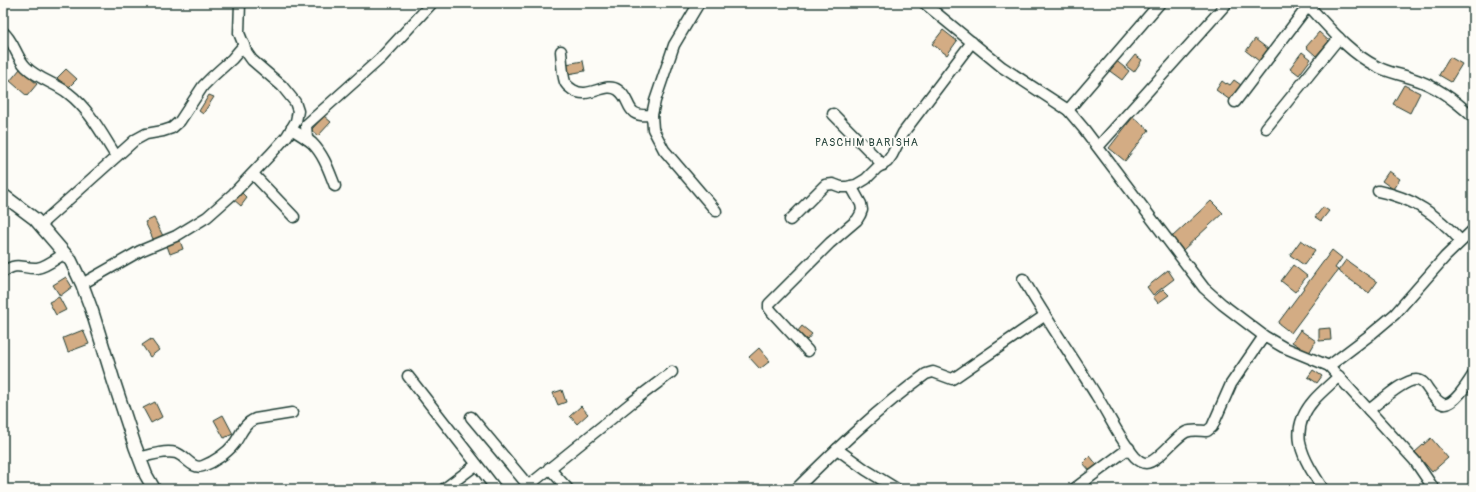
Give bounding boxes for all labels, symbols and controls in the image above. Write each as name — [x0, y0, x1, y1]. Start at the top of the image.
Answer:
district label: PASCHIM BARISHA — [815, 136, 919, 149]

